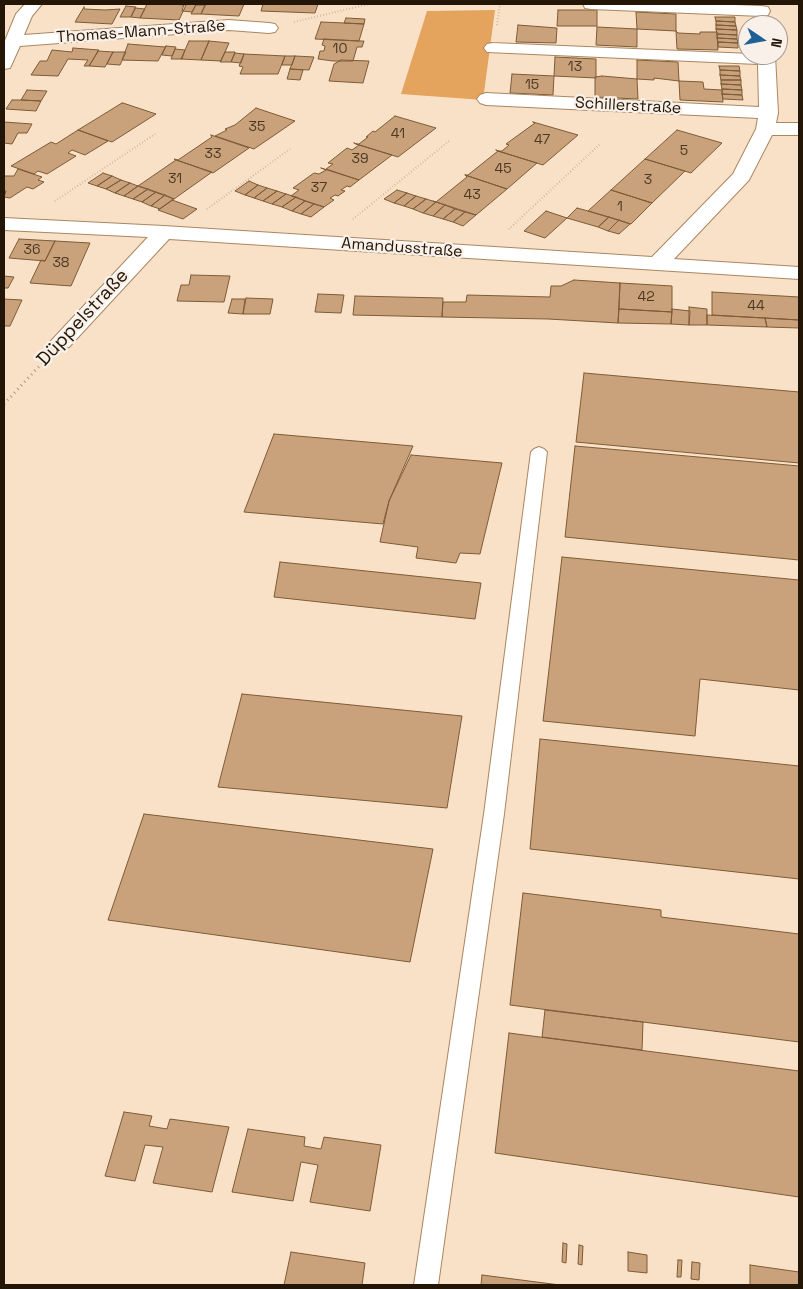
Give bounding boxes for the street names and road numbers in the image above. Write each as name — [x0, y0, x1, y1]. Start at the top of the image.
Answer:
street label: Thomas-Mann-Straße — [56, 17, 226, 47]
street label: Schillerstraße — [574, 94, 682, 118]
street label: Amandusstraße — [341, 234, 463, 262]
street label: Düppelstraße — [32, 265, 134, 371]

